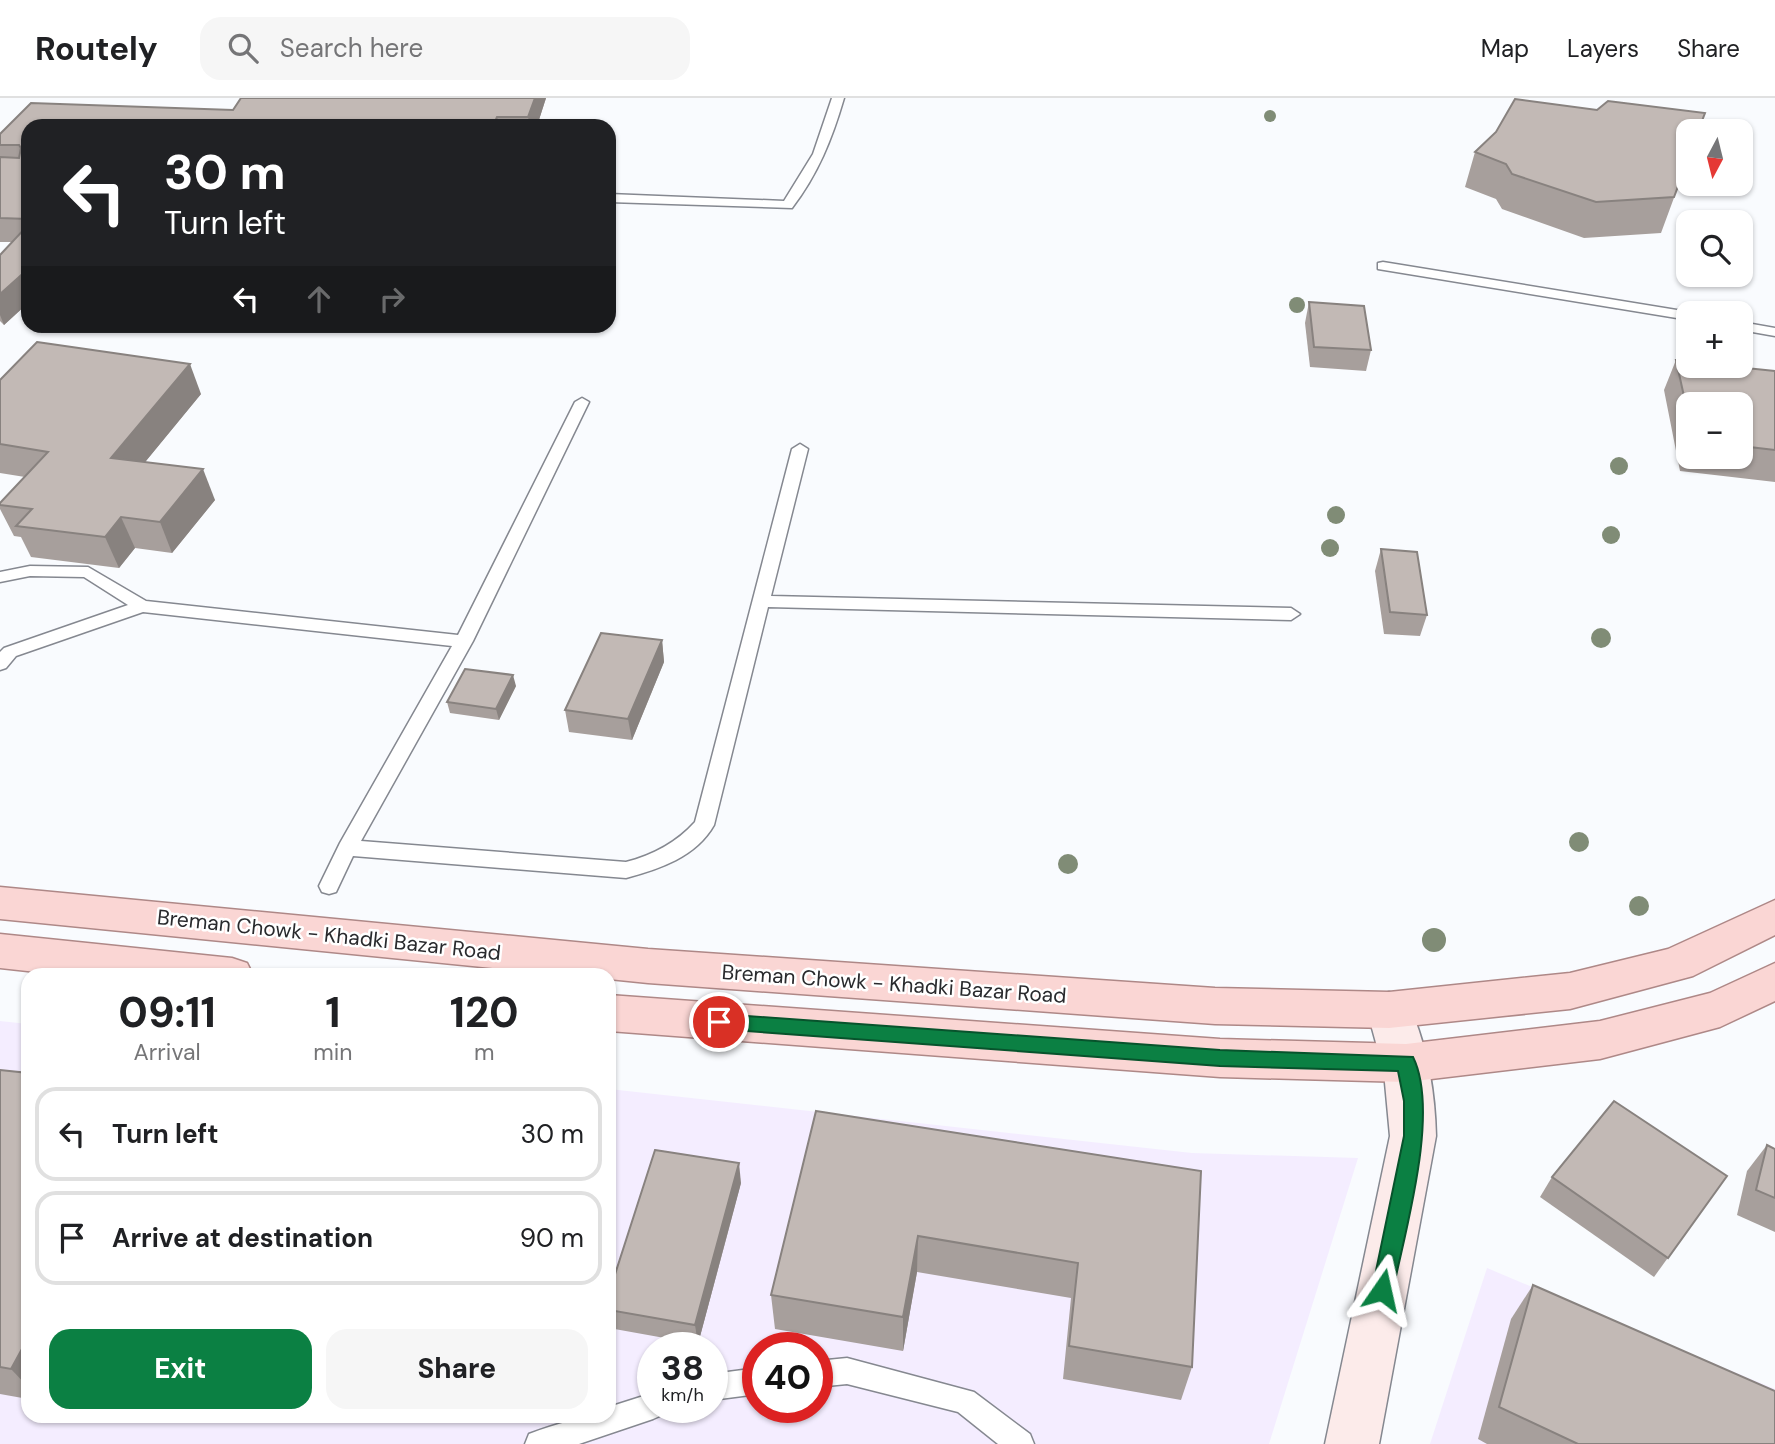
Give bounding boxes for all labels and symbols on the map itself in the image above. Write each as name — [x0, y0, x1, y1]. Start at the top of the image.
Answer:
north arrow — [1676, 119, 1754, 196]
street label: Breman Chowk - Khadki Bazar Road — [156, 903, 502, 967]
street label: Breman Chowk - Khadki Bazar Road — [721, 958, 1067, 1010]
pin — [689, 992, 749, 1052]
position arrow — [1345, 1253, 1419, 1327]
speed limit sign: 40 — [742, 1332, 833, 1423]

